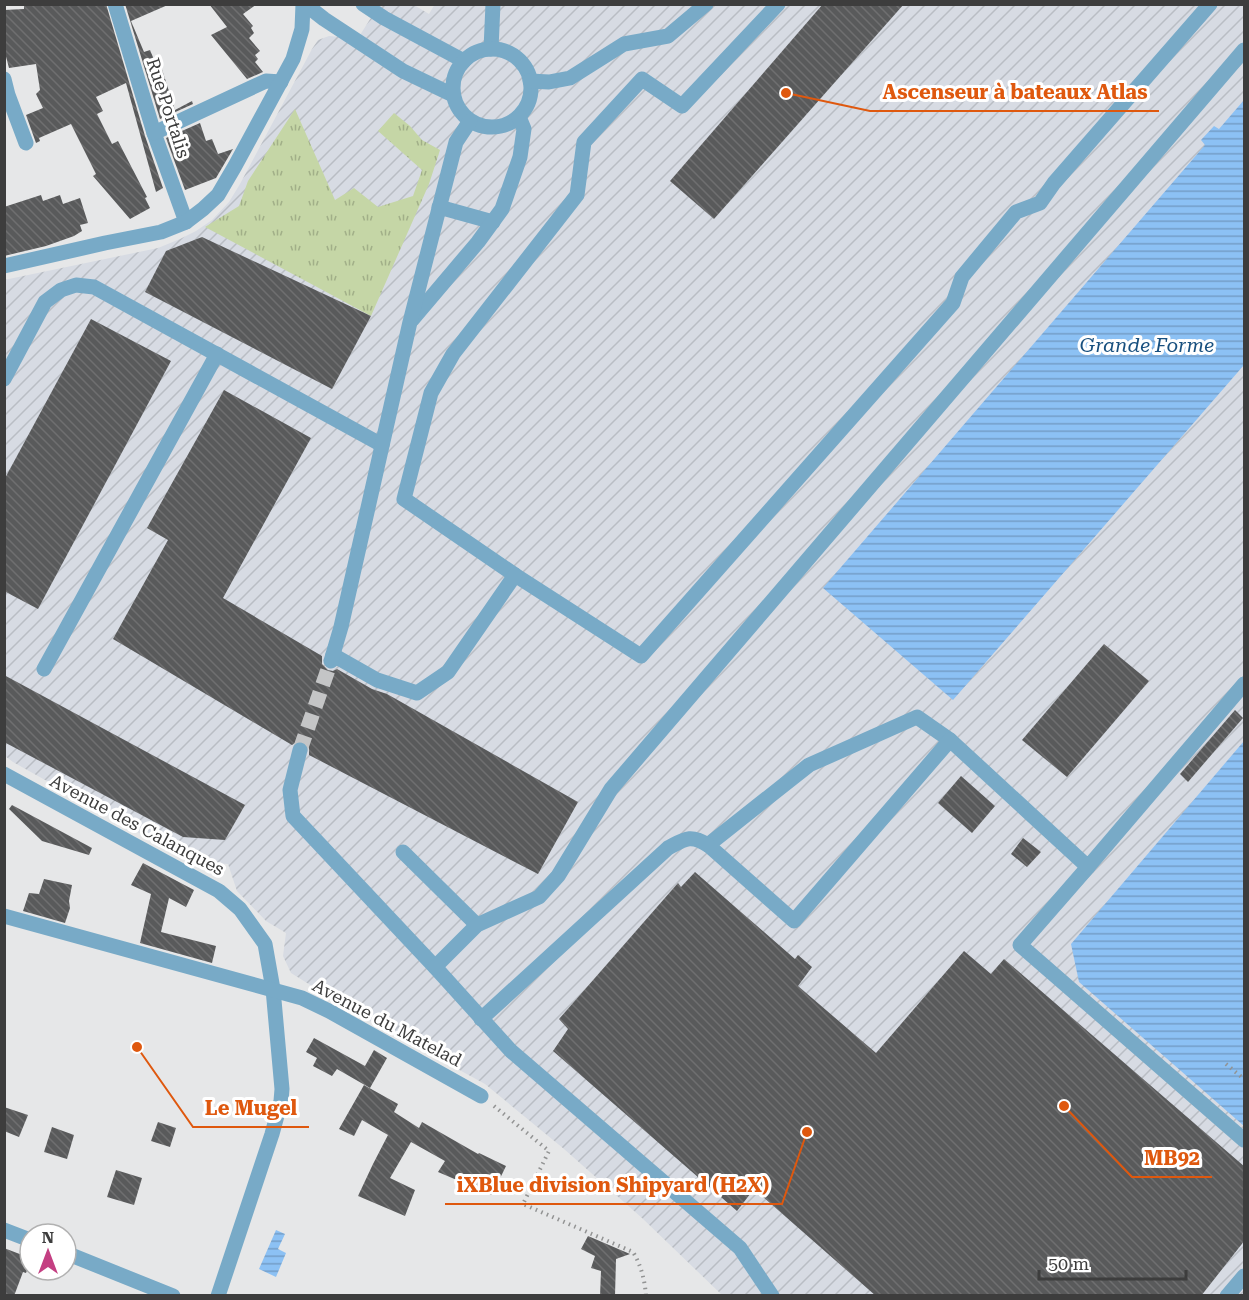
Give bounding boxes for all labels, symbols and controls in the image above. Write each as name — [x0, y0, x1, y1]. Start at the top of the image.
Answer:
street label: Rue Portalis — [142, 55, 195, 161]
callout: Ascenseur à bateaux Atlas — [870, 73, 1159, 111]
text: Ascenseur à bateaux Atlas — [882, 80, 1148, 104]
water label: Grande Forme — [1080, 333, 1214, 357]
street label: Avenue des Calanques — [47, 770, 228, 879]
street label: Avenue du Matelad — [309, 974, 466, 1071]
callout: Le Mugel — [193, 1089, 309, 1127]
text: Le Mugel — [205, 1096, 298, 1120]
callout: MB92 — [1132, 1139, 1212, 1177]
text: MB92 — [1144, 1146, 1200, 1170]
callout: iXBlue division Shipyard (H2X) — [445, 1166, 782, 1204]
text: iXBlue division Shipyard (H2X) — [457, 1173, 769, 1197]
north arrow — [18, 1222, 78, 1282]
text: N — [42, 1228, 54, 1247]
scale bar — [1039, 1243, 1186, 1281]
text: 50 m — [1048, 1253, 1089, 1274]

